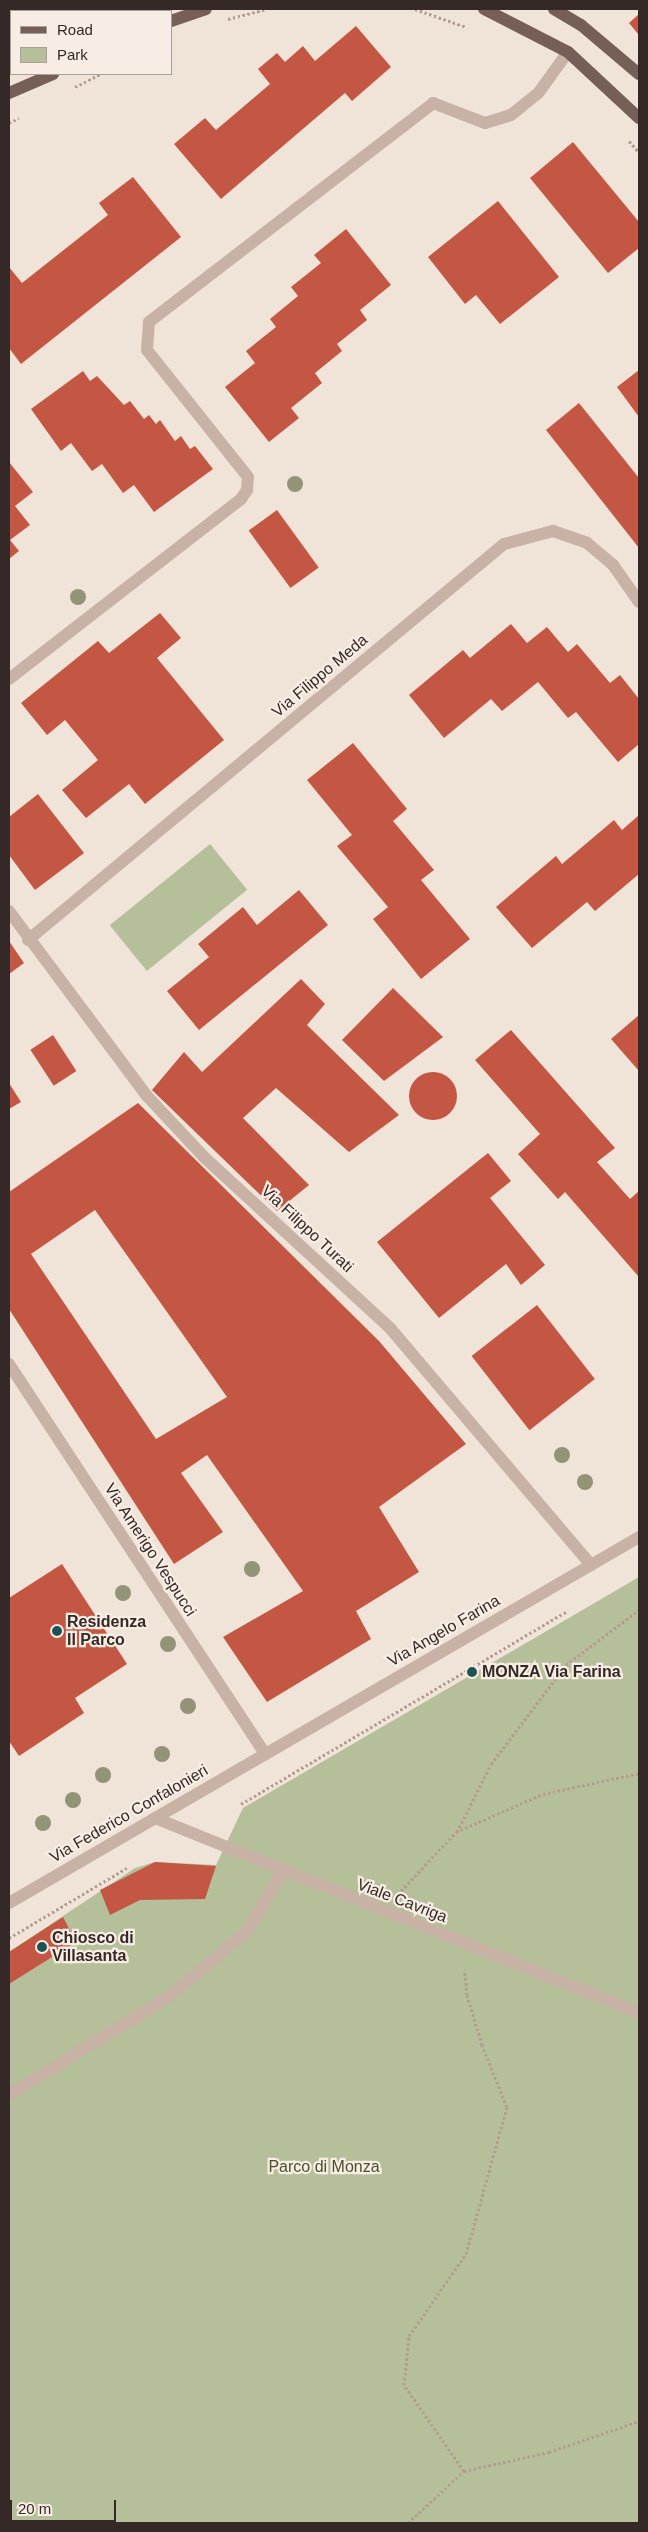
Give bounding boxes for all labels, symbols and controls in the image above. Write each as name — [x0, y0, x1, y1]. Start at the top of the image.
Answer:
legend — [10, 10, 172, 75]
text: Road — [57, 21, 93, 38]
text: Park — [57, 46, 88, 63]
street label: Via Filippo Meda — [268, 630, 372, 722]
street label: Via Filippo Turati — [257, 1181, 357, 1277]
street label: Via Amerigo Vespucci — [100, 1480, 200, 1620]
street label: Via Angelo Farina — [384, 1591, 504, 1671]
place label: Residenza Il Parco — [67, 1612, 146, 1650]
marker: Residenza Il Parco — [51, 1625, 63, 1637]
place label: MONZA Via Farina — [482, 1662, 621, 1682]
marker: MONZA Via Farina — [466, 1666, 478, 1678]
street label: Via Federico Confalonieri — [47, 1761, 211, 1867]
street label: Viale Cavriga — [354, 1875, 450, 1927]
place label: Chiosco di Villasanta — [52, 1928, 134, 1966]
marker: Chiosco di Villasanta — [36, 1941, 48, 1953]
park label: Parco di Monza — [268, 2157, 380, 2177]
scale bar — [12, 2490, 119, 2522]
text: 20 m — [18, 2500, 51, 2517]

